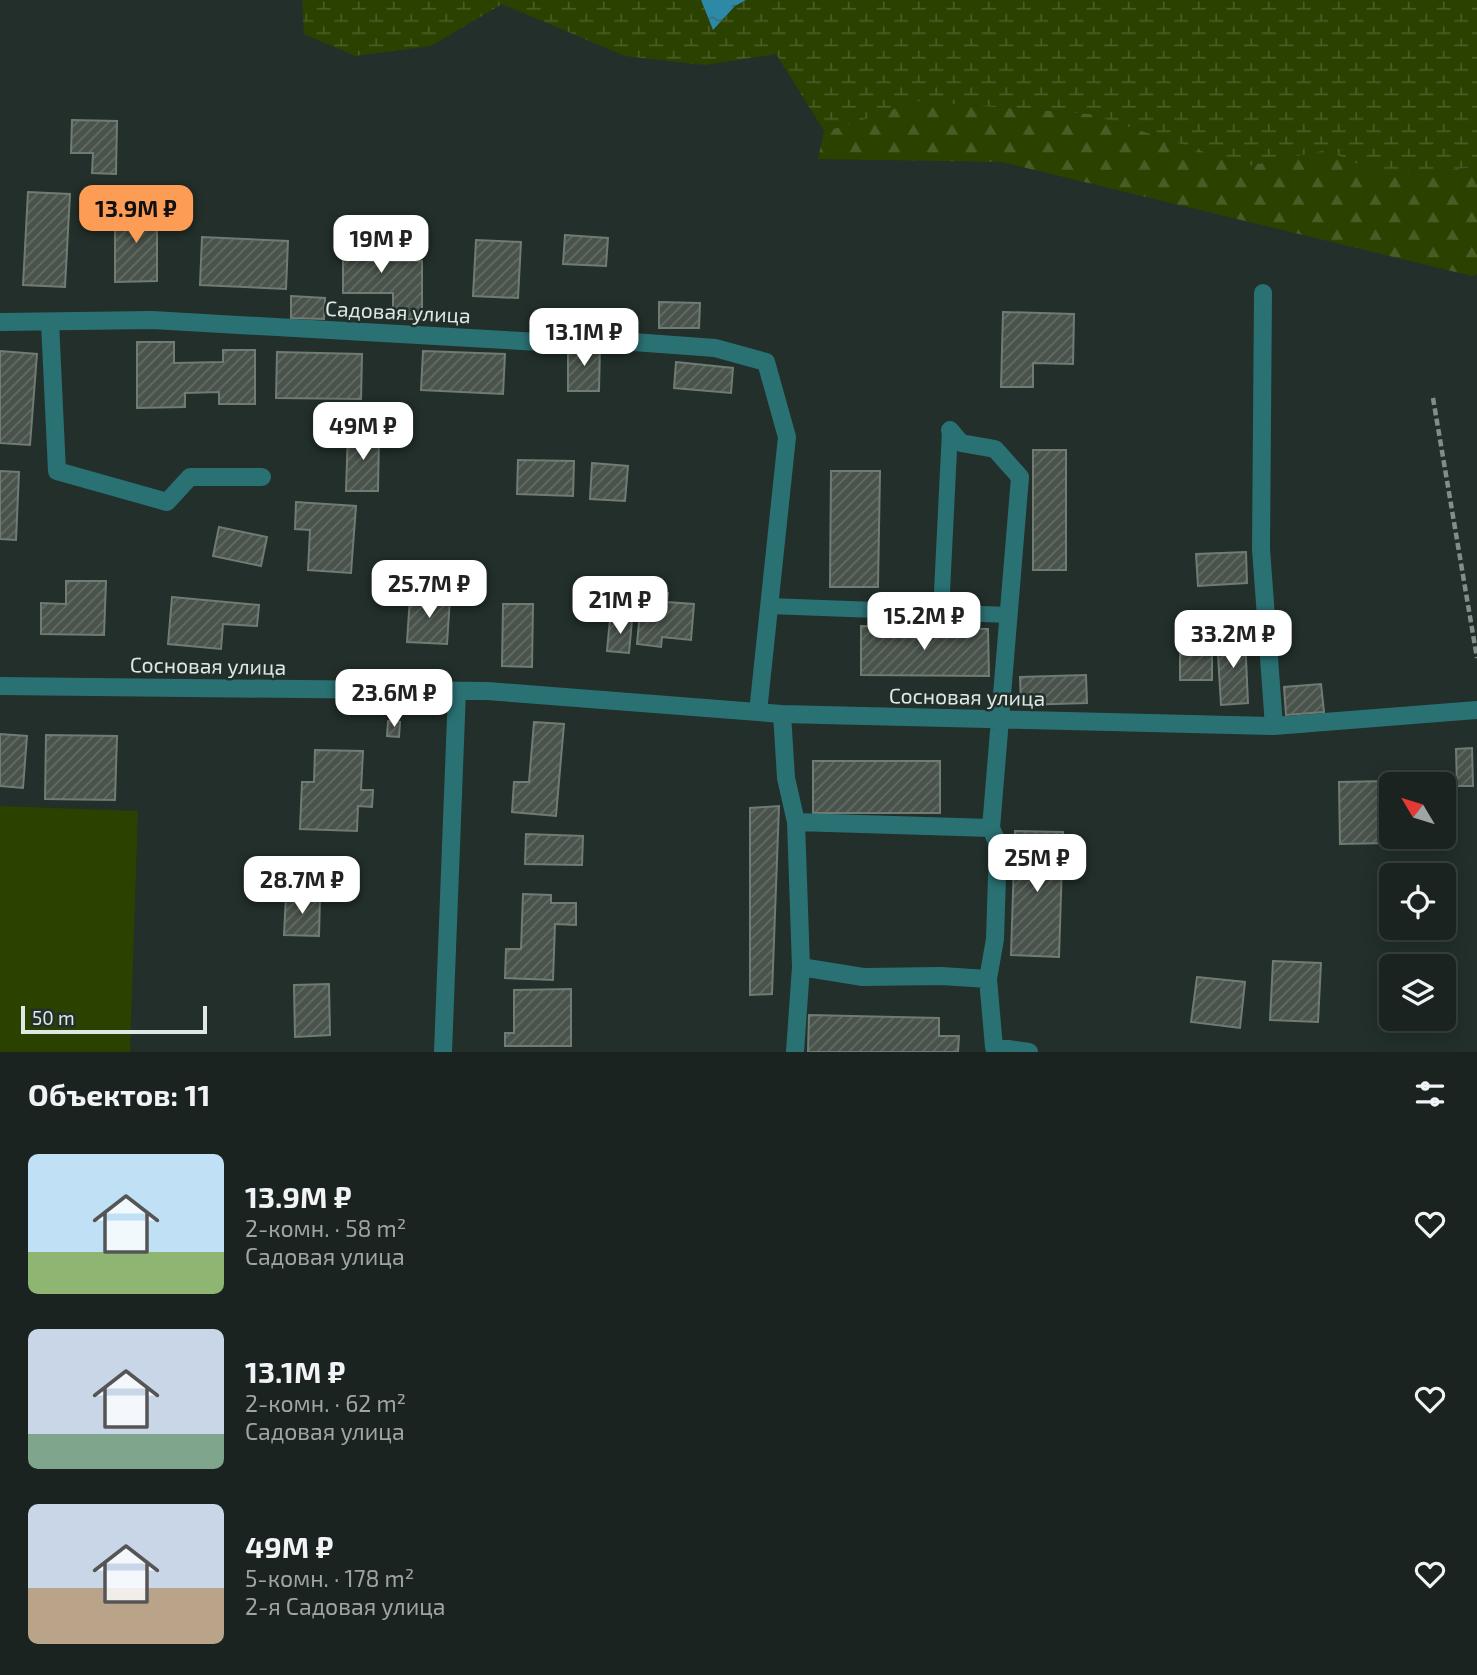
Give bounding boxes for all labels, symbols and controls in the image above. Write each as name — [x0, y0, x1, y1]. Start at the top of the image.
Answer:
pin: 13.9M ₽ — [71, 186, 201, 245]
text: 13.9M ₽ — [95, 194, 177, 222]
pin: 19M ₽ — [332, 216, 430, 275]
text: 19M ₽ — [349, 224, 413, 252]
street label: Садовая улица — [325, 295, 471, 328]
pin: 13.1M ₽ — [519, 308, 649, 368]
text: 13.1M ₽ — [545, 317, 623, 345]
pin: 49M ₽ — [314, 402, 412, 462]
text: 49M ₽ — [329, 411, 397, 439]
pin: 25.7M ₽ — [364, 560, 494, 620]
text: 25.7M ₽ — [388, 569, 470, 597]
pin: 21M ₽ — [571, 576, 669, 636]
text: 21M ₽ — [589, 585, 651, 613]
pin: 15.2M ₽ — [859, 592, 989, 652]
text: 15.2M ₽ — [883, 601, 965, 629]
pin: 33.2M ₽ — [1168, 610, 1298, 670]
text: 33.2M ₽ — [1191, 619, 1275, 647]
street label: Сосновая улица — [130, 651, 286, 680]
pin: 23.6M ₽ — [329, 670, 459, 729]
text: 23.6M ₽ — [351, 678, 437, 706]
street label: Сосновая улица — [889, 682, 1045, 711]
north arrow — [1379, 772, 1456, 849]
map controls — [1379, 772, 1456, 1031]
pin: 25M ₽ — [988, 834, 1086, 894]
text: 25M ₽ — [1004, 843, 1070, 871]
pin: 28.7M ₽ — [237, 856, 367, 916]
button: locate — [1379, 863, 1456, 940]
text: 28.7M ₽ — [260, 865, 344, 893]
button: layers — [1379, 954, 1456, 1031]
scale bar — [21, 1003, 206, 1035]
text: 50 m — [32, 1006, 75, 1029]
icon: filters — [1411, 1075, 1449, 1113]
text: Объектов: 11 — [28, 1076, 211, 1112]
text: 13.9M ₽ — [245, 1178, 352, 1214]
icon: home — [84, 1182, 168, 1266]
icon: heart — [1411, 1205, 1449, 1243]
text: 2-комн. · 58 m² — [245, 1214, 406, 1242]
text: Садовая улица — [245, 1242, 405, 1270]
text: 13.1M ₽ — [245, 1353, 346, 1389]
icon: home — [84, 1357, 168, 1441]
icon: heart — [1411, 1380, 1449, 1418]
text: 2-комн. · 62 m² — [245, 1389, 406, 1417]
text: Садовая улица — [245, 1417, 405, 1445]
text: 49M ₽ — [245, 1528, 333, 1564]
icon: home — [84, 1532, 168, 1616]
icon: heart — [1411, 1555, 1449, 1593]
text: 5-комн. · 178 m² — [245, 1564, 414, 1592]
text: 2-я Садовая улица — [245, 1592, 446, 1620]

